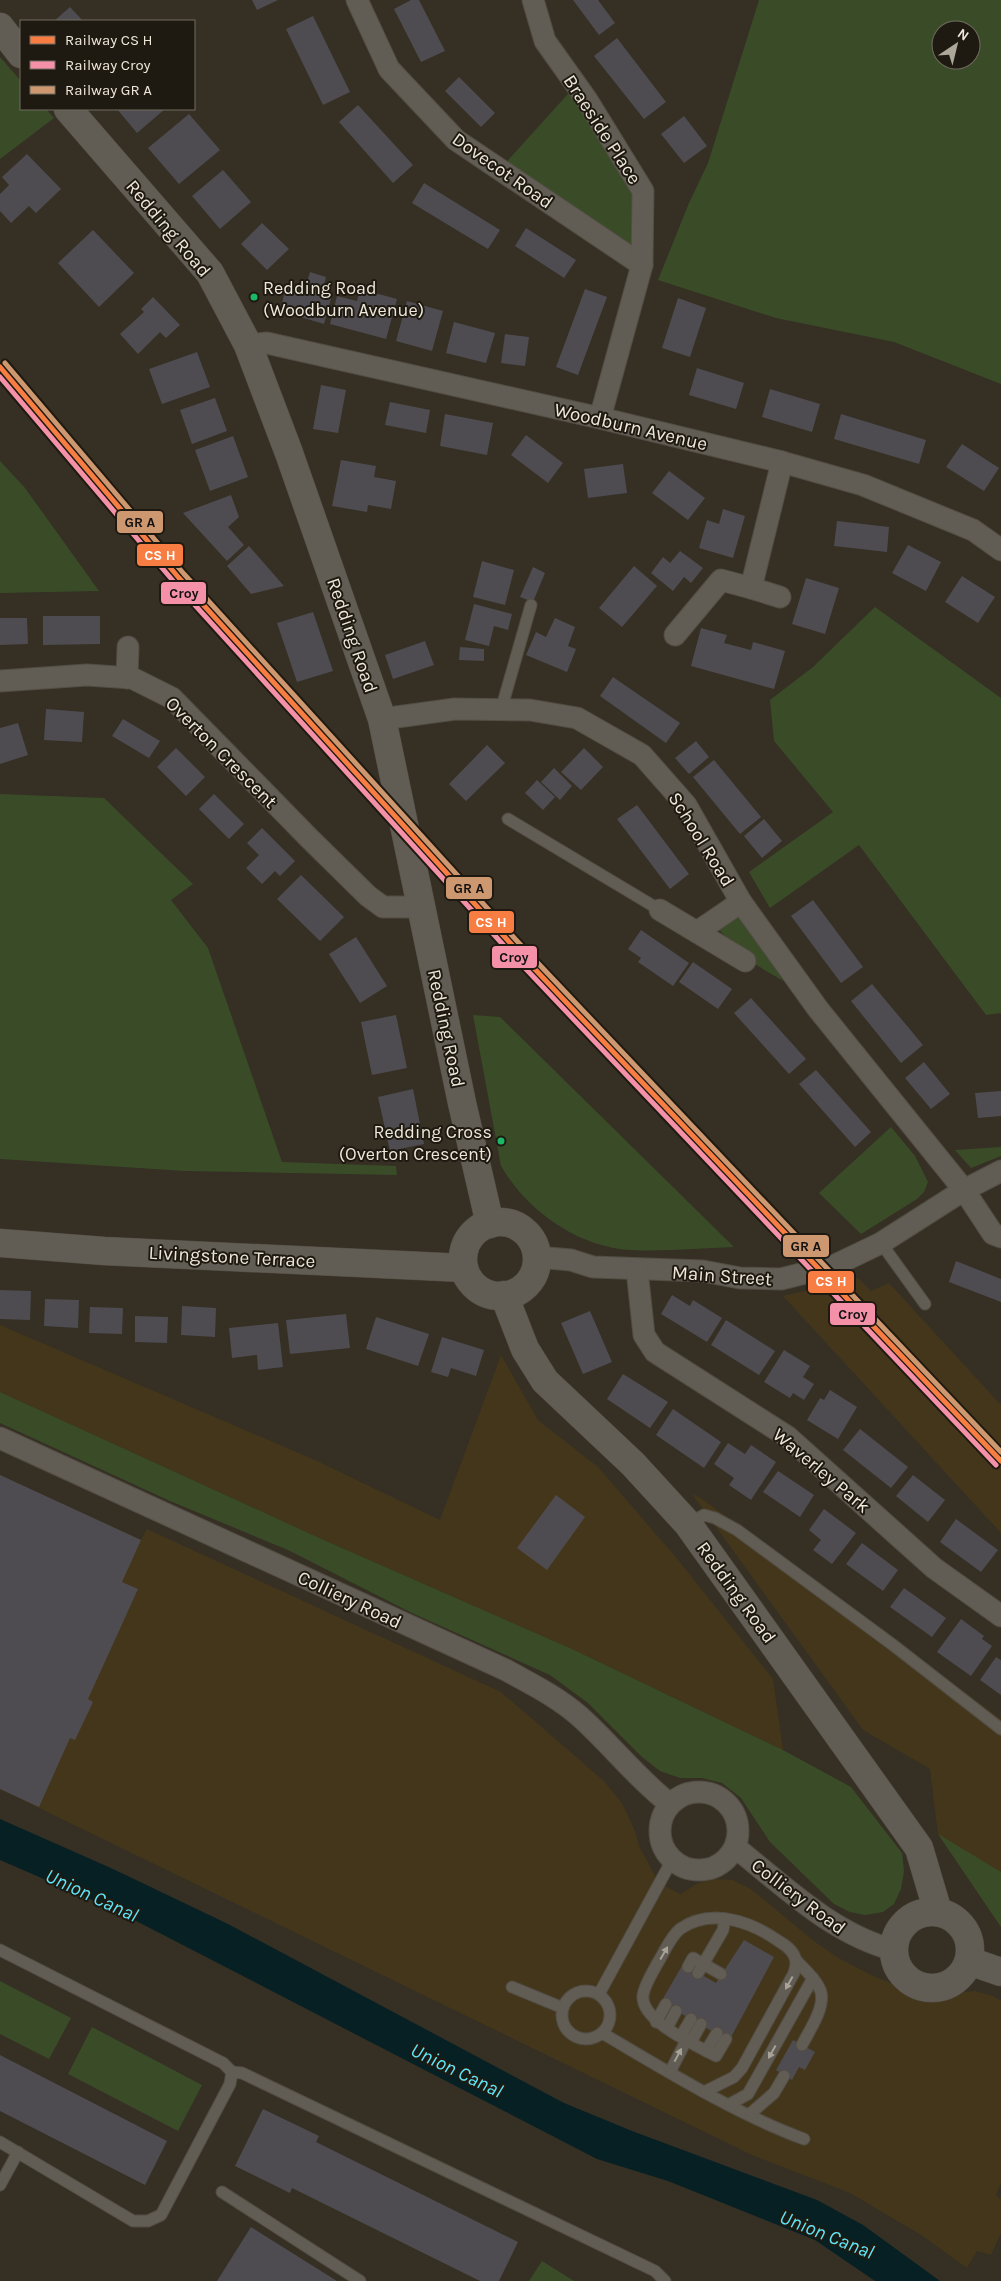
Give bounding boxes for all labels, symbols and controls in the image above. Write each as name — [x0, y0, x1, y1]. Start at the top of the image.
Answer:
legend — [20, 20, 195, 110]
north arrow — [931, 20, 981, 70]
text: N — [954, 25, 972, 45]
text: Railway CS H — [65, 31, 153, 49]
text: Railway Croy — [65, 56, 151, 74]
street label: Braeside Place — [559, 71, 646, 188]
text: Railway GR A — [65, 81, 152, 99]
street label: Dovecot Road — [448, 128, 557, 214]
street label: Redding Road — [121, 176, 215, 282]
place label: Redding Road (Woodburn Avenue) — [263, 277, 424, 321]
marker: Redding Road (Woodburn Avenue) — [249, 292, 259, 302]
street label: Woodburn Avenue — [552, 399, 710, 455]
line badge: GR A — [116, 510, 164, 534]
text: GR A — [125, 514, 156, 531]
line badge: CS H — [136, 543, 184, 567]
text: CS H — [144, 547, 176, 564]
street label: Redding Road — [322, 575, 382, 696]
line badge: Croy — [160, 581, 207, 605]
text: Croy — [169, 585, 199, 602]
street label: Overton Crescent — [161, 692, 282, 813]
street label: School Road — [663, 788, 739, 891]
line badge: GR A — [445, 876, 493, 900]
text: GR A — [454, 880, 485, 897]
line badge: CS H — [468, 910, 515, 934]
text: CS H — [475, 914, 507, 931]
line badge: Croy — [491, 945, 538, 969]
text: Croy — [499, 949, 529, 966]
street label: Redding Road — [423, 967, 469, 1089]
place label: Redding Cross (Overton Crescent) — [339, 1121, 492, 1165]
marker: Redding Cross (Overton Crescent) — [496, 1136, 506, 1146]
line badge: GR A — [782, 1234, 830, 1258]
text: GR A — [791, 1238, 822, 1255]
street label: Livingstone Terrace — [148, 1242, 316, 1272]
street label: Main Street — [671, 1262, 773, 1290]
line badge: CS H — [807, 1270, 855, 1294]
text: CS H — [815, 1273, 847, 1290]
line badge: Croy — [829, 1302, 876, 1326]
text: Croy — [838, 1306, 868, 1323]
street label: Waverley Park — [768, 1424, 875, 1518]
street label: Redding Road — [692, 1538, 780, 1648]
street label: Colliery Road — [294, 1566, 405, 1634]
street label: Colliery Road — [747, 1854, 850, 1939]
water label: Union Canal — [42, 1864, 142, 1927]
one-way arrow — [659, 1947, 668, 1960]
one-way arrow — [784, 1976, 793, 1990]
water label: Union Canal — [407, 2038, 507, 2103]
one-way arrow — [768, 2045, 777, 2058]
one-way arrow — [674, 2048, 682, 2063]
water label: Union Canal — [776, 2205, 878, 2264]

